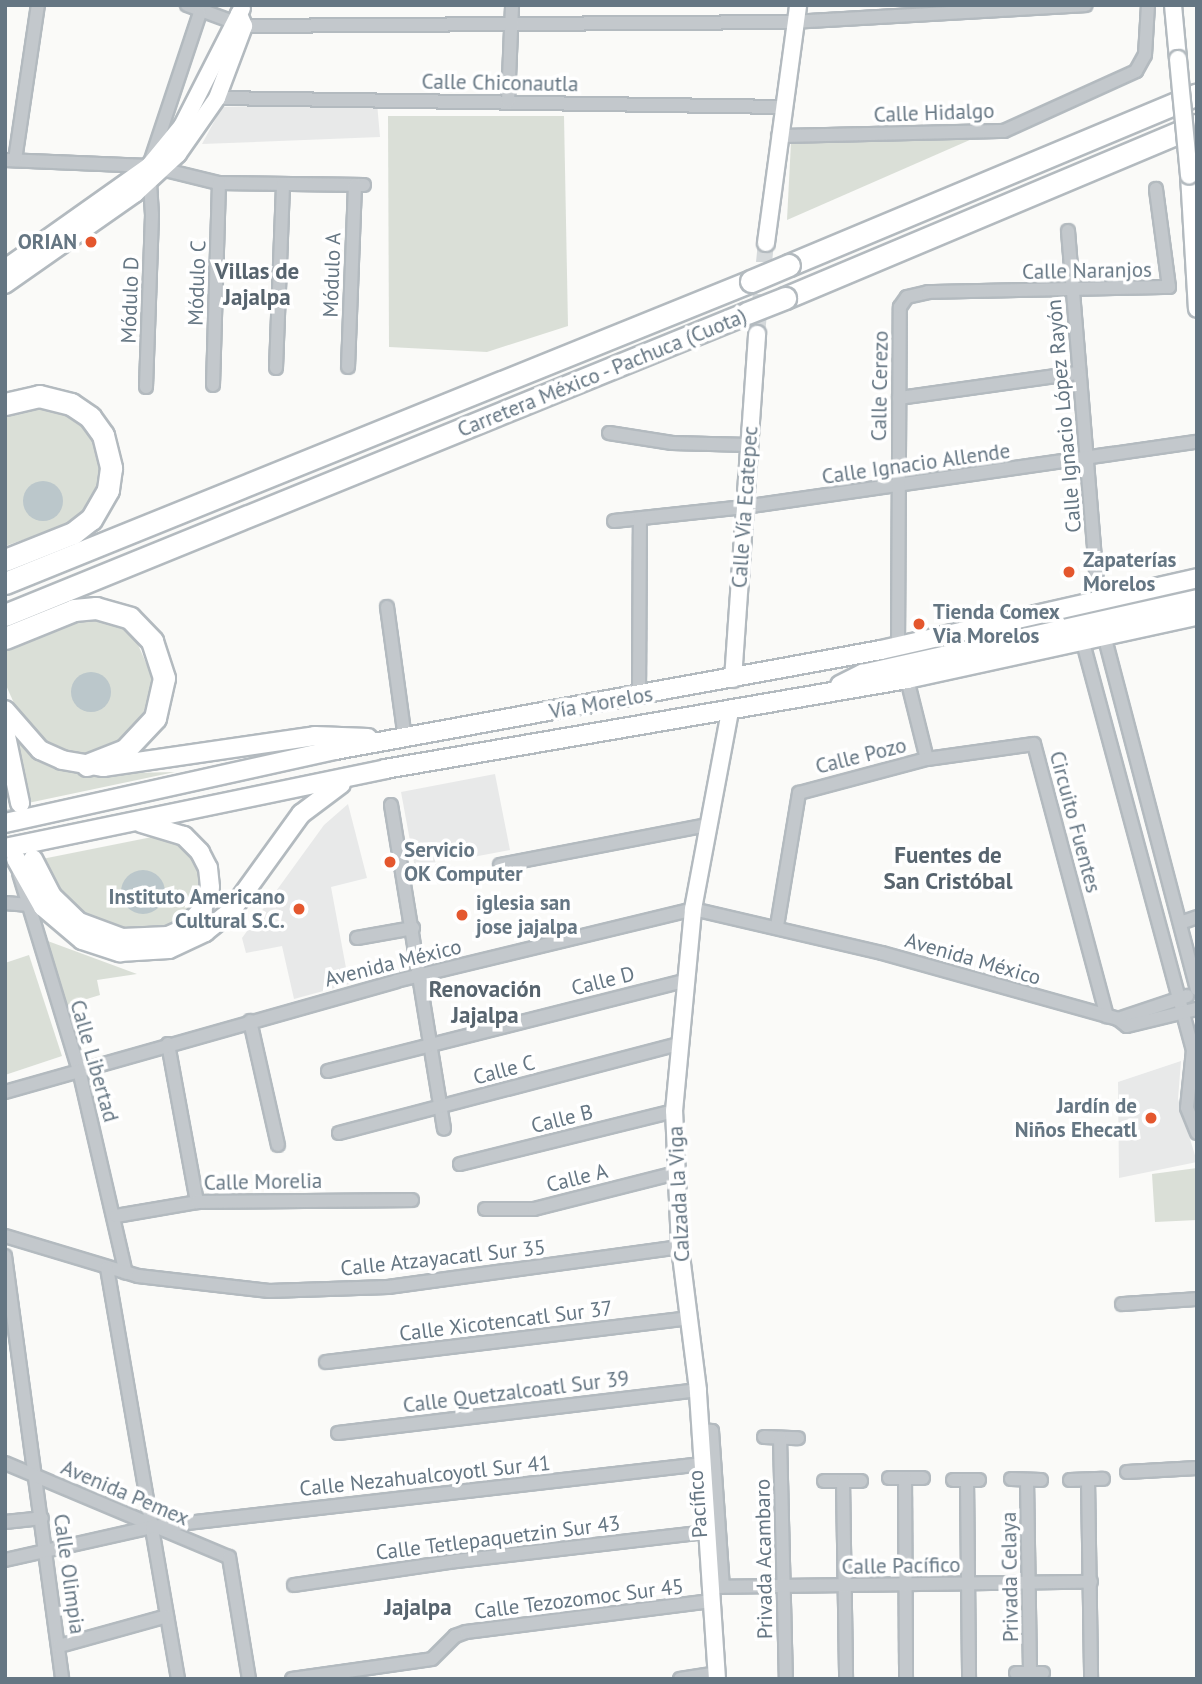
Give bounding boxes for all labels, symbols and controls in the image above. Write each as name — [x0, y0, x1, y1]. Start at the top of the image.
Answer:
street label: Calle Chiconautla — [421, 69, 579, 97]
street label: Calle Hidalgo — [873, 98, 995, 128]
place label: ORIAN — [18, 229, 77, 255]
street label: Módulo A — [318, 232, 346, 318]
marker: ORIAN — [83, 234, 99, 250]
street label: Módulo C — [183, 240, 211, 326]
street label: Módulo D — [116, 256, 144, 344]
district label: Villas de Jajalpa — [215, 257, 299, 311]
street label: Calle Naranjos — [1022, 257, 1152, 285]
street label: Calle Ignacio López Rayón — [1041, 298, 1087, 534]
street label: Carretera México - Pachuca (Cuota) — [452, 303, 752, 443]
street label: Calle Cerezo — [866, 331, 894, 441]
street label: Calle Vía Ecatepec — [727, 425, 763, 589]
street label: Calle Ignacio Allende — [820, 438, 1012, 490]
place label: Zapaterías Morelos — [1083, 547, 1176, 597]
marker: Zapaterías Morelos — [1061, 564, 1077, 580]
place label: Tienda Comex Via Morelos — [933, 599, 1060, 649]
marker: Tienda Comex Via Morelos — [911, 616, 927, 632]
street label: Vía Morelos — [547, 682, 655, 724]
street label: Calle Pozo — [813, 733, 909, 779]
street label: Circuito Fuentes — [1044, 748, 1106, 896]
place label: Servicio OK Computer — [404, 837, 523, 887]
district label: Fuentes de San Cristóbal — [883, 841, 1013, 895]
marker: Servicio OK Computer — [382, 854, 398, 870]
place label: Instituto Americano Cultural S.C. — [108, 884, 285, 934]
place label: iglesia san jose jajalpa — [476, 890, 578, 940]
marker: Instituto Americano Cultural S.C. — [291, 901, 307, 917]
marker: iglesia san jose jajalpa — [454, 907, 470, 923]
street label: Avenida México — [902, 928, 1044, 990]
street label: Avenida México — [322, 934, 464, 992]
street label: Calle D — [569, 961, 637, 1001]
district label: Renovación Jajalpa — [429, 975, 541, 1029]
street label: Calle Libertad — [65, 997, 123, 1125]
street label: Calle C — [471, 1050, 537, 1090]
place label: Jardín de Niños Ehecatl — [1015, 1093, 1137, 1143]
street label: Calle B — [528, 1099, 596, 1139]
marker: Jardín de Niños Ehecatl — [1143, 1110, 1159, 1126]
street label: Calzada la Viga — [663, 1125, 695, 1263]
street label: Calle A — [543, 1158, 611, 1198]
street label: Calle Morelia — [204, 1168, 322, 1196]
street label: Calle Atzayacatl Sur 35 — [339, 1235, 547, 1281]
street label: Calle Xicotencatl Sur 37 — [398, 1295, 614, 1347]
street label: Calle Quetzalcoatl Sur 39 — [402, 1366, 630, 1418]
street label: Calle Nezahualcoyotl Sur 41 — [298, 1450, 552, 1502]
street label: Avenida Pemex — [57, 1455, 193, 1531]
street label: Pacífico — [683, 1469, 713, 1539]
street label: Privada Acambaro — [750, 1478, 778, 1640]
street label: Calle Tetlepaquetzin Sur 43 — [374, 1510, 622, 1566]
street label: Calle Olimpia — [48, 1512, 90, 1636]
street label: Privada Celaya — [996, 1512, 1024, 1642]
street label: Calle Pacífico — [841, 1552, 961, 1580]
street label: Calle Tezozomoc Sur 45 — [472, 1574, 686, 1624]
district label: Jajalpa — [384, 1593, 452, 1621]

